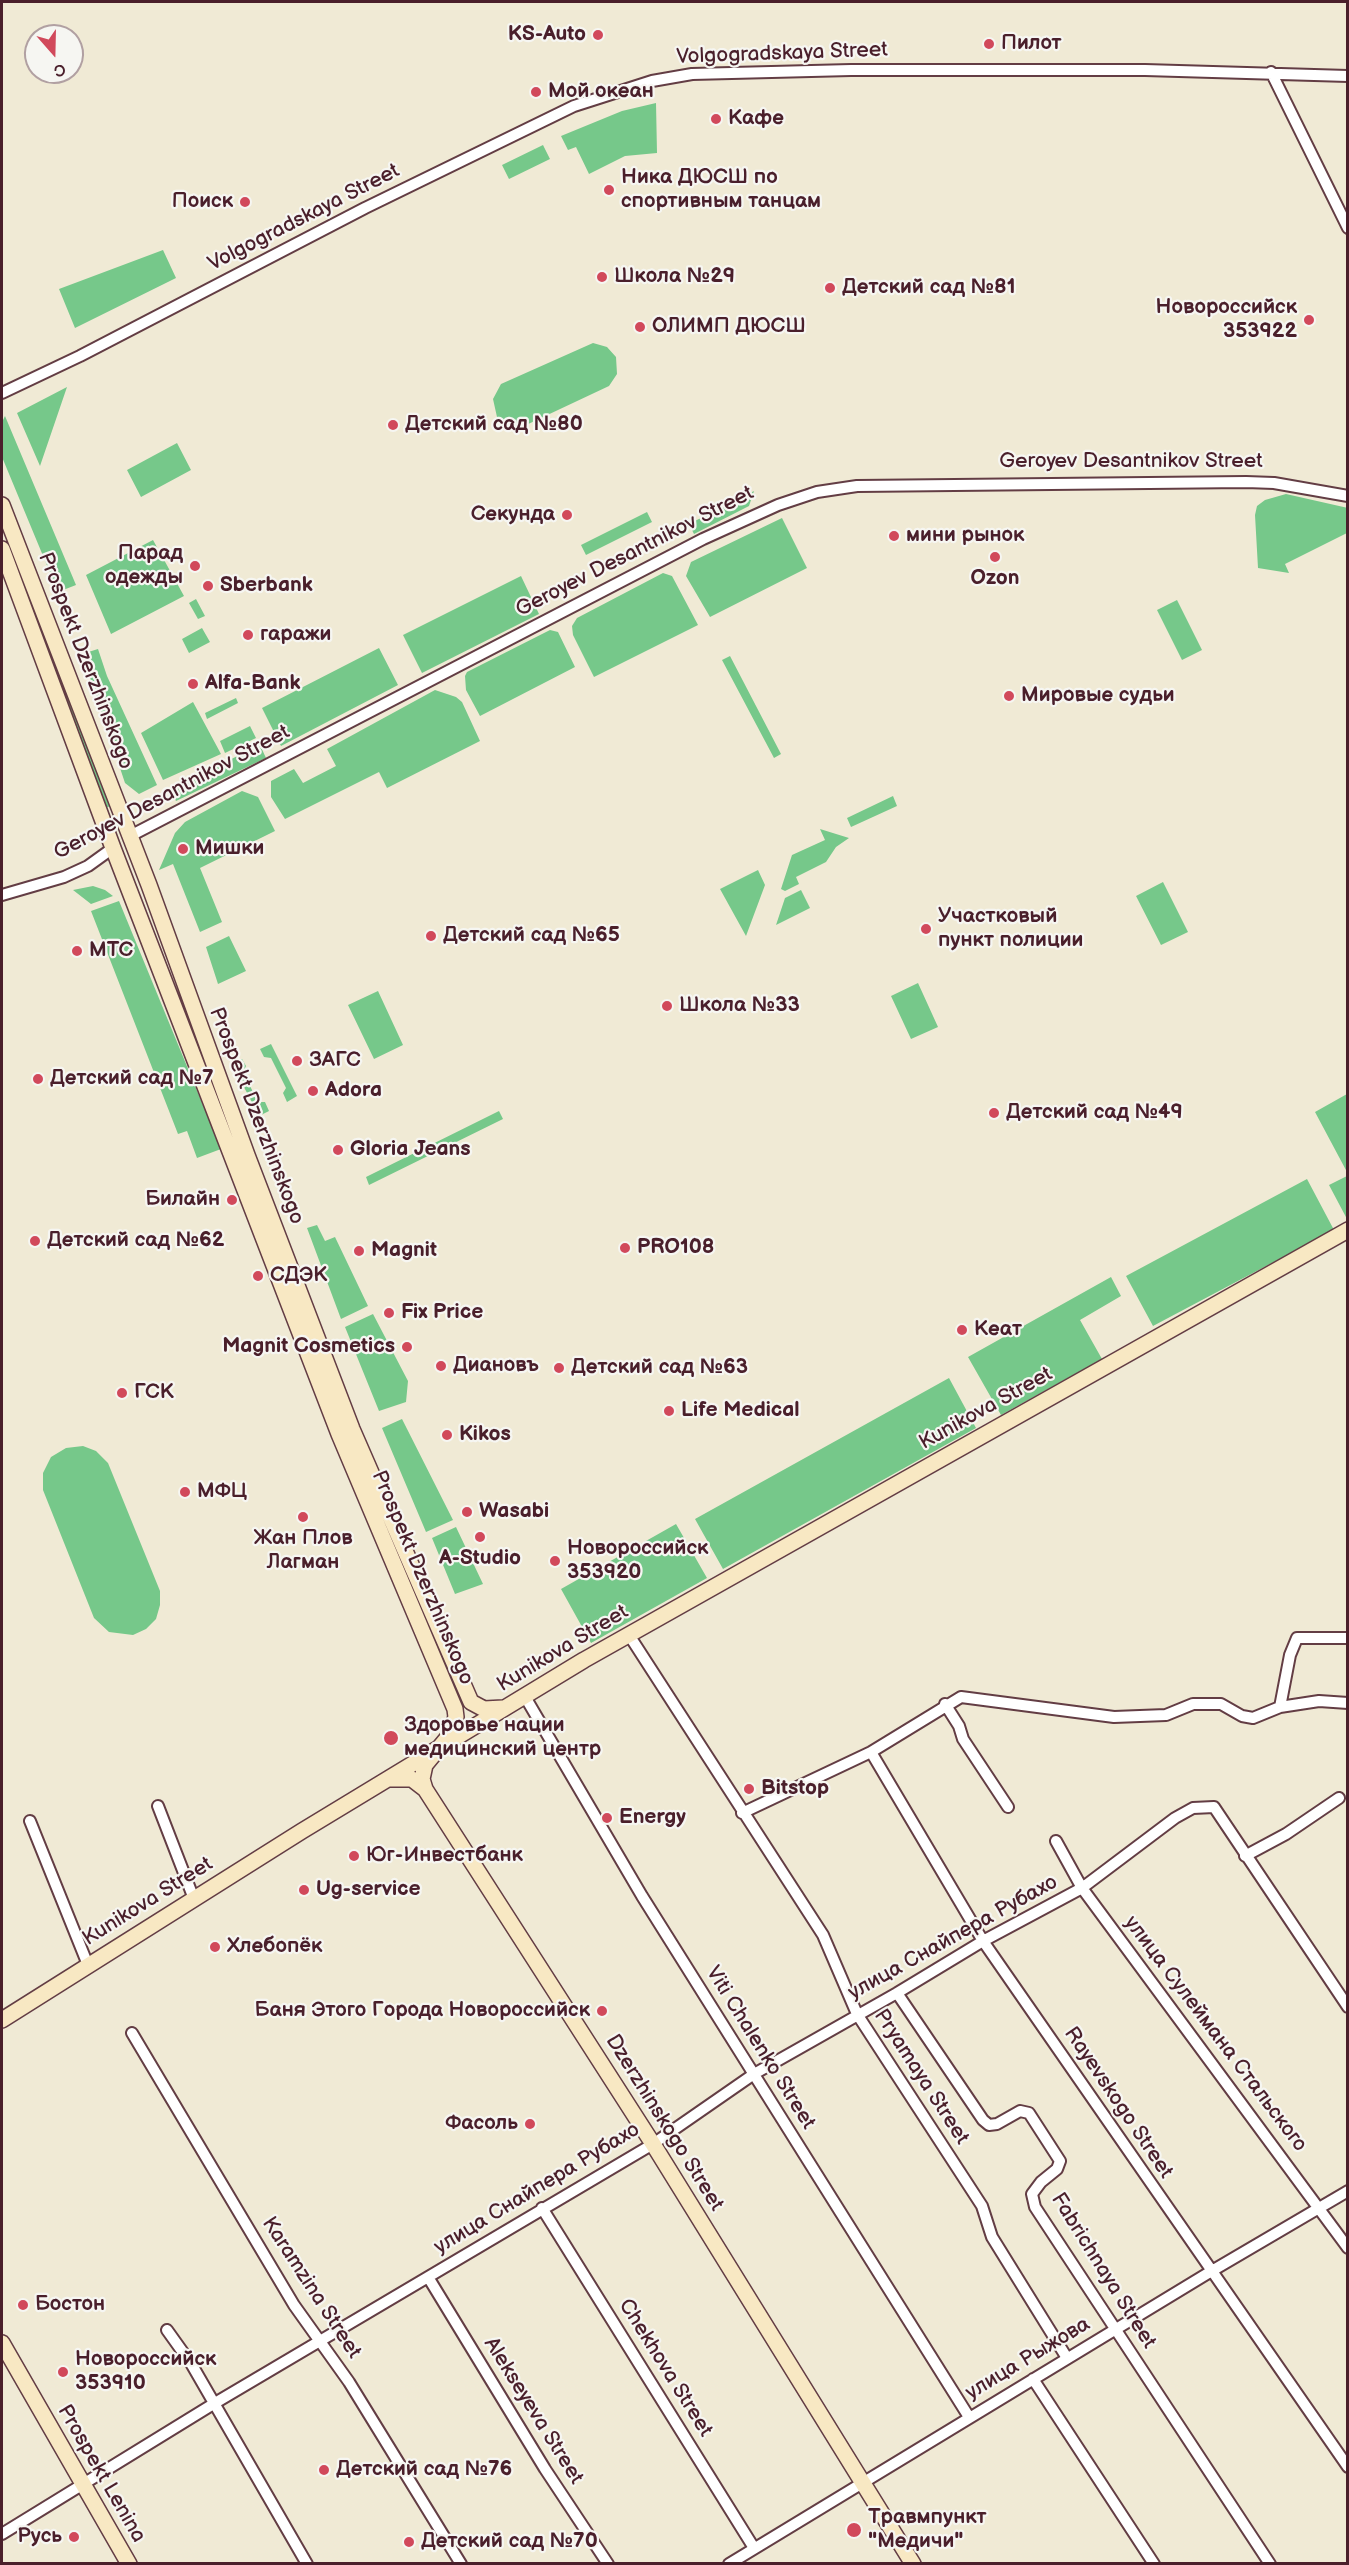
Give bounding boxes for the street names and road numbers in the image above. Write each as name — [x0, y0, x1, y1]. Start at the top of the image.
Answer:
street label: Volgogradskaya Street — [676, 38, 888, 70]
street label: Volgogradskaya Street — [204, 159, 404, 277]
street label: Geroyev Desantnikov Street — [999, 449, 1263, 475]
street label: Geroyev Desantnikov Street — [512, 481, 758, 623]
street label: Prospekt Dzerzhinskogo — [32, 549, 138, 773]
street label: Geroyev Desantnikov Street — [50, 720, 294, 866]
street label: Prospekt Dzerzhinskogo — [203, 1004, 309, 1228]
street label: Kunikova Street — [915, 1362, 1057, 1456]
street label: Prospekt Dzerzhinskogo — [365, 1467, 479, 1689]
street label: Kunikova Street — [493, 1600, 633, 1698]
street label: Kunikova Street — [78, 1852, 218, 1952]
street label: улица Снайпера Рубахо — [844, 1870, 1062, 2006]
street label: улица Сулеймана Стальского — [1118, 1911, 1312, 2157]
street label: Viti Chalenko Street — [700, 1962, 820, 2134]
street label: Pryamaya Street — [868, 2005, 974, 2149]
street label: Rayevskogo Street — [1058, 2023, 1178, 2183]
street label: Dzerzhinskogo Street — [599, 2030, 729, 2216]
street label: улица Снайпера Рубахо — [430, 2118, 644, 2260]
street label: Fabrichnaya Street — [1045, 2189, 1161, 2353]
street label: Karamzina Street — [256, 2213, 366, 2363]
street label: Chekhova Street — [613, 2294, 717, 2442]
street label: улица Рыжова — [961, 2312, 1095, 2406]
street label: Alekseyeva Street — [478, 2333, 588, 2489]
street label: Prospekt Lenina — [51, 2401, 151, 2547]

